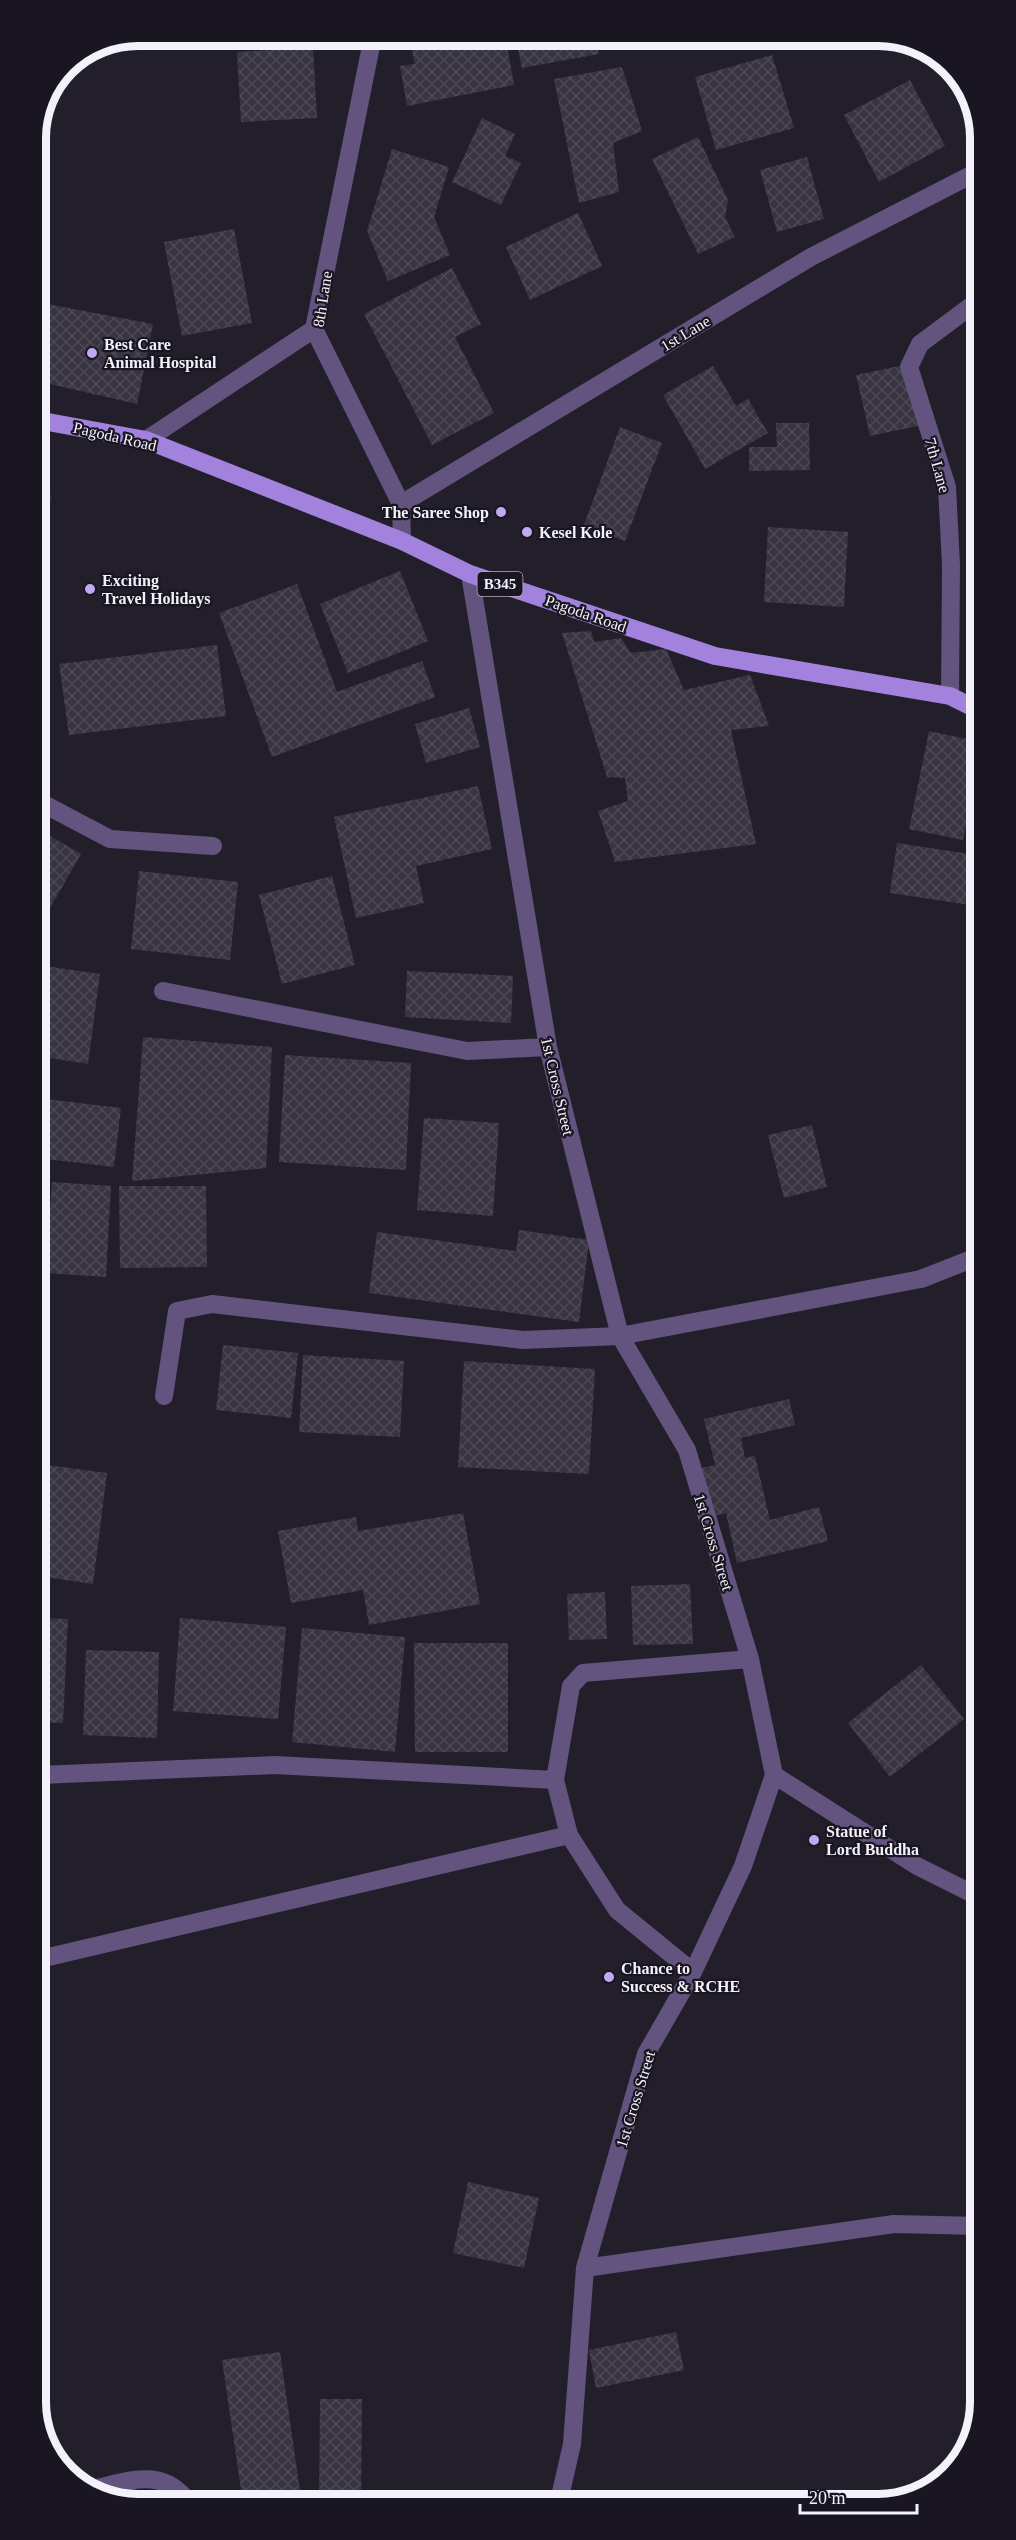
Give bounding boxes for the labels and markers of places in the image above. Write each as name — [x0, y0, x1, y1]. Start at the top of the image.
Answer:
place label: Best Care Animal Hospital — [104, 336, 217, 372]
marker: Best Care Animal Hospital — [85, 346, 99, 360]
place label: The Saree Shop — [382, 504, 489, 522]
marker: The Saree Shop — [494, 505, 508, 519]
place label: Kesel Kole — [539, 524, 612, 541]
marker: Kesel Kole — [520, 525, 534, 539]
place label: Exciting Travel Holidays — [102, 572, 211, 608]
marker: Exciting Travel Holidays — [83, 582, 97, 596]
place label: Statue of Lord Buddha — [826, 1823, 919, 1858]
marker: Statue of Lord Buddha — [807, 1833, 821, 1847]
place label: Chance to Success & RCHE — [621, 1960, 740, 1995]
marker: Chance to Success & RCHE — [602, 1970, 616, 1984]

